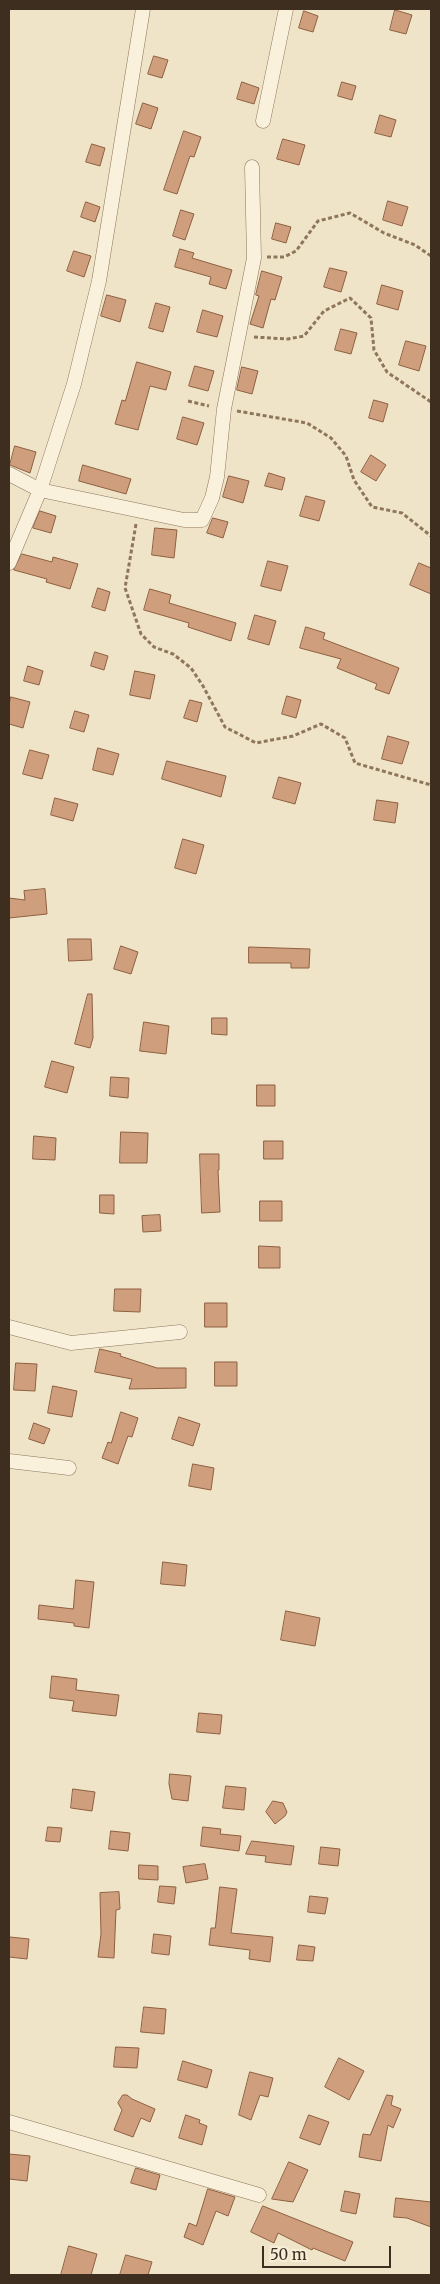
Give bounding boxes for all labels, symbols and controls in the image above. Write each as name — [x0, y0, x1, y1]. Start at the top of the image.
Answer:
scale bar — [265, 2236, 394, 2268]
text: 50 m — [270, 2245, 307, 2264]

